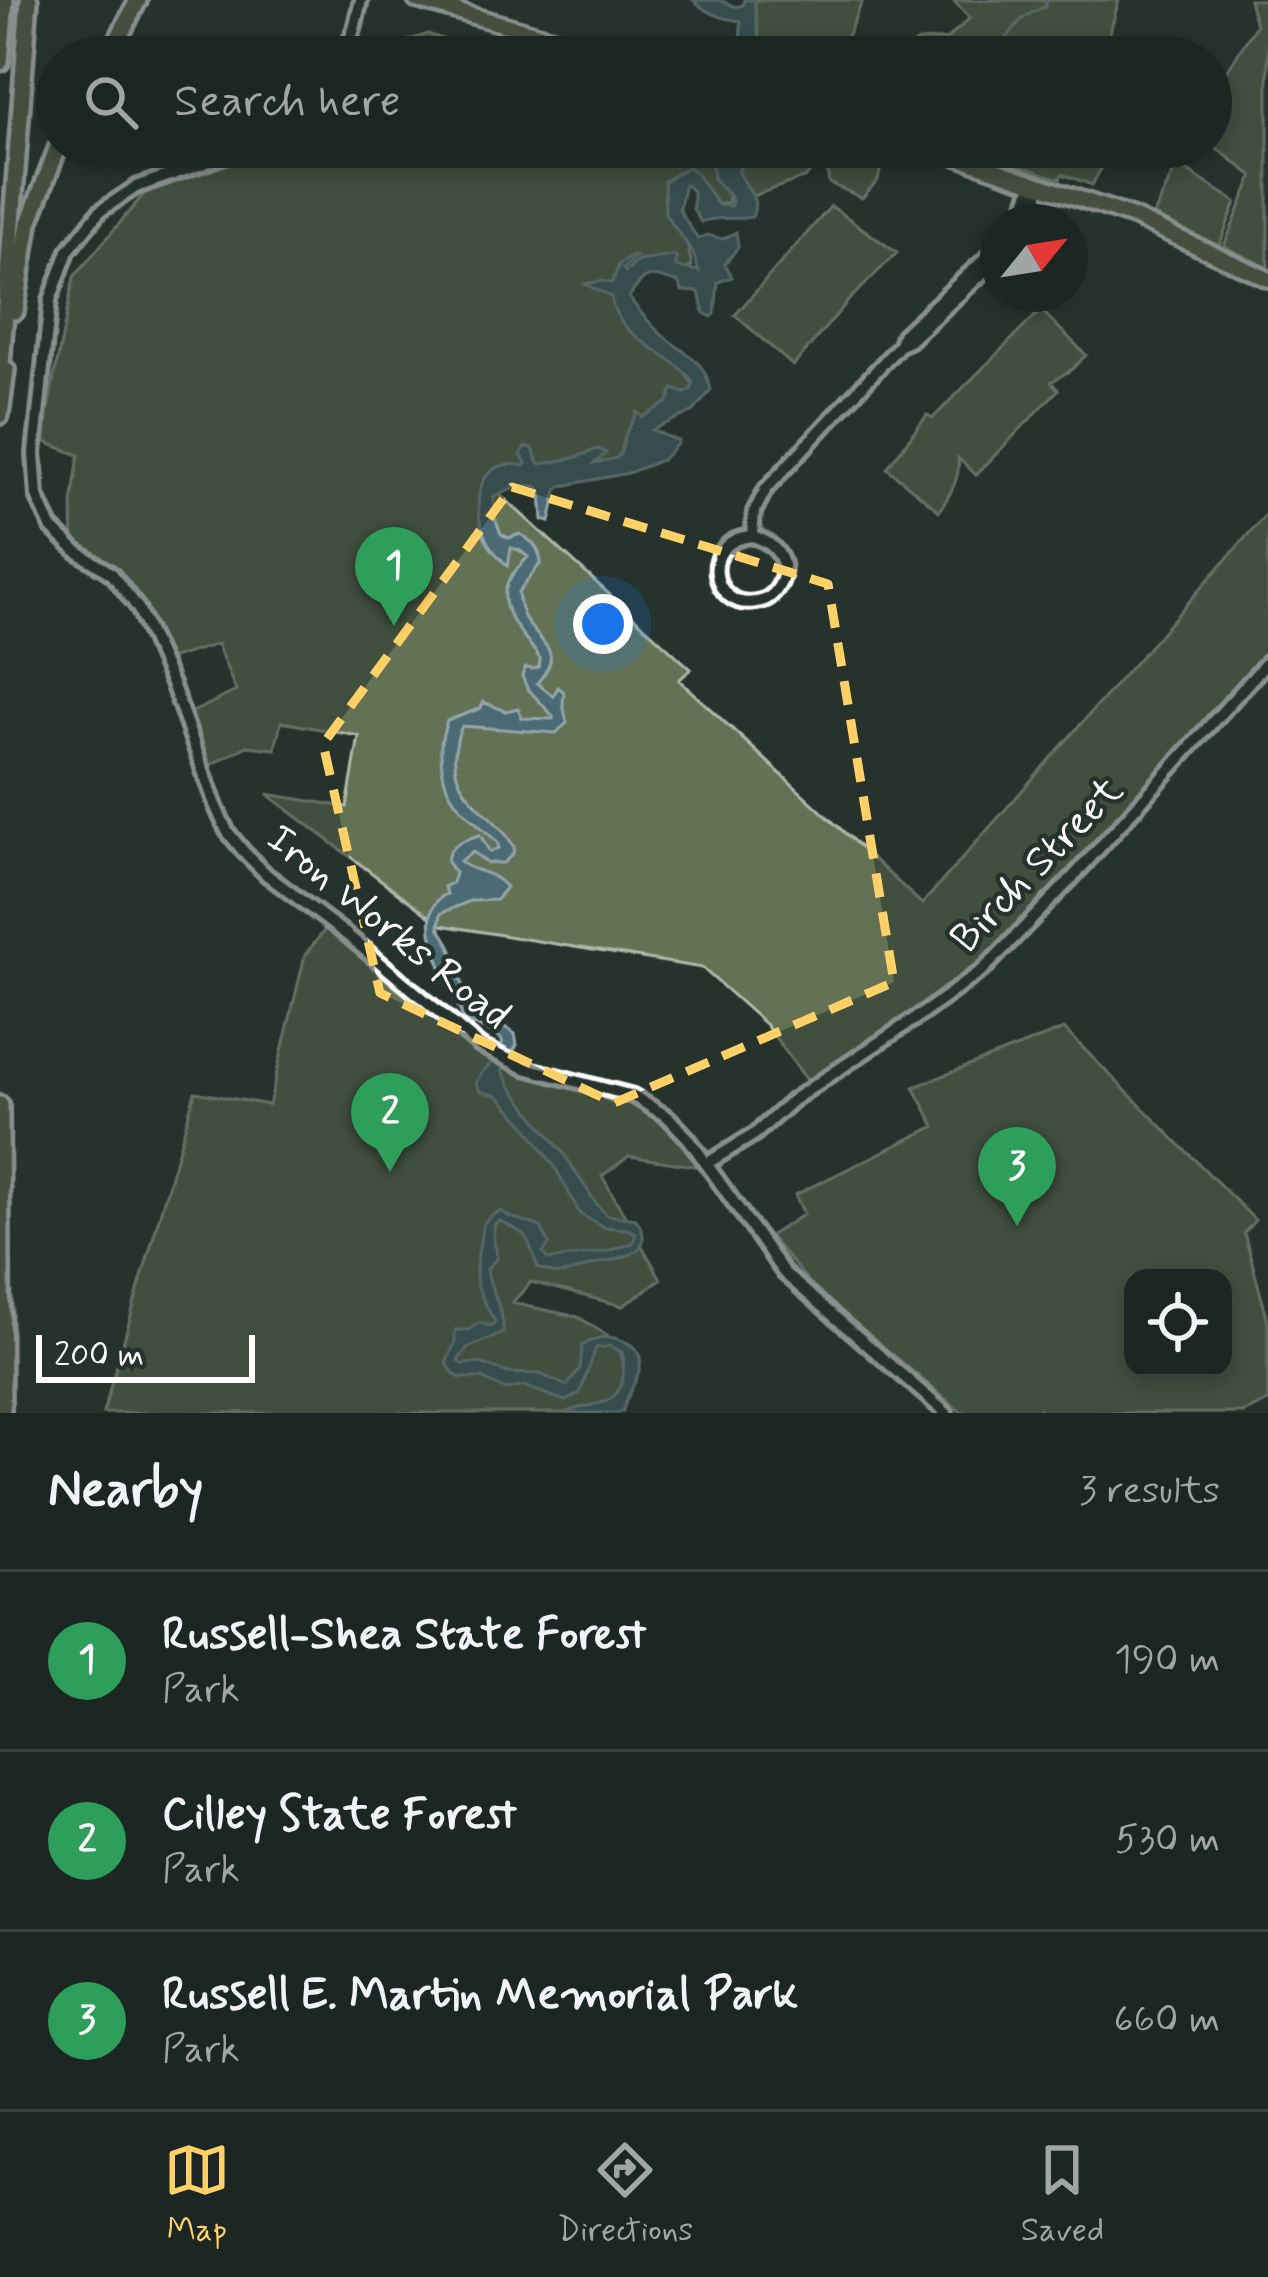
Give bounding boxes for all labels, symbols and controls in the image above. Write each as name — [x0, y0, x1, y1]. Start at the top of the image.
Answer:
search box — [36, 36, 1232, 168]
icon: search — [78, 69, 144, 135]
text: Search here — [174, 73, 401, 132]
north arrow — [980, 204, 1088, 312]
pin: 1 — [355, 527, 433, 626]
your location — [573, 594, 633, 654]
street label: Birch Street — [939, 765, 1136, 966]
street label: Iron Works Road — [254, 812, 521, 1043]
pin: 2 — [351, 1073, 429, 1172]
pin: 3 — [978, 1127, 1056, 1226]
map controls — [1124, 1269, 1232, 1377]
button: locate — [1124, 1269, 1232, 1377]
scale bar — [36, 1329, 255, 1382]
text: 200 m — [54, 1334, 144, 1378]
text: Nearby — [48, 1458, 203, 1524]
text: 3 results — [1079, 1466, 1220, 1517]
text: Russell-Shea State Forest — [162, 1606, 646, 1665]
text: 1 — [78, 1635, 96, 1686]
text: 190 m — [1114, 1635, 1220, 1686]
text: Park — [162, 1665, 240, 1716]
text: Cilley State Forest — [162, 1786, 517, 1845]
text: 2 — [77, 1815, 97, 1866]
text: 530 m — [1115, 1815, 1220, 1866]
text: Park — [162, 1845, 240, 1896]
text: Russell E. Martin Memorial Park — [162, 1966, 798, 2025]
text: 3 — [78, 1995, 96, 2046]
text: 660 m — [1113, 1995, 1220, 2046]
text: Park — [162, 2025, 240, 2076]
tab: Map — [164, 2137, 230, 2253]
tab: Directions — [557, 2137, 693, 2253]
tab: Saved — [1021, 2137, 1104, 2253]

